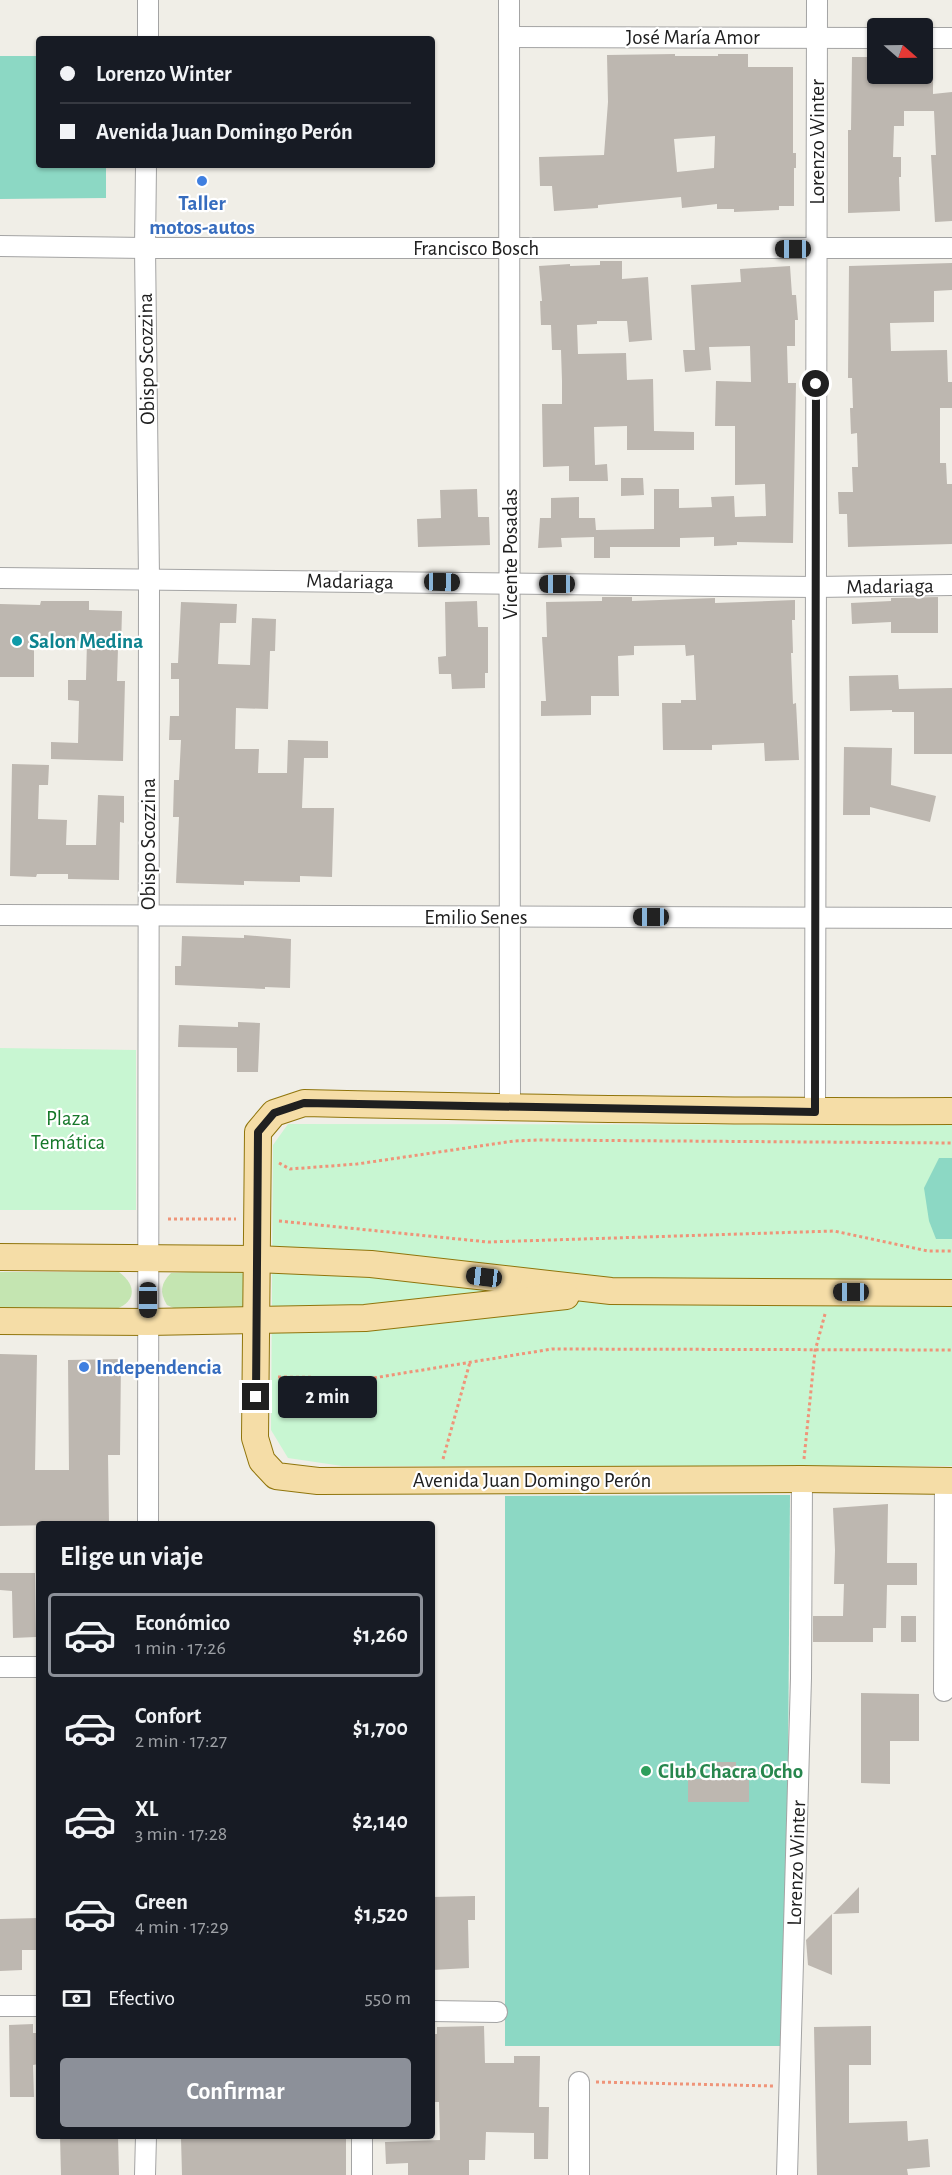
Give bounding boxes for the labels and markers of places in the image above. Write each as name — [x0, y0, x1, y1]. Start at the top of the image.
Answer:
marker: Taller motos-autos — [195, 174, 209, 188]
place label: Taller motos-autos — [149, 193, 255, 238]
place label: Salon Medina — [29, 631, 143, 652]
marker: Salon Medina — [10, 634, 24, 648]
place label: Independencia — [96, 1357, 222, 1378]
marker: Independencia — [77, 1360, 91, 1374]
place label: Club Chacra Ocho — [658, 1761, 803, 1782]
marker: Club Chacra Ocho — [639, 1764, 653, 1778]

